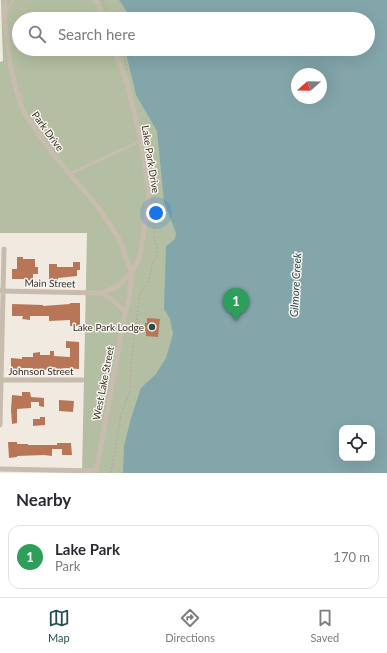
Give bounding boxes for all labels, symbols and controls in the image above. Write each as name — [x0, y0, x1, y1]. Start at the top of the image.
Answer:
search box — [12, 12, 375, 56]
icon: search — [26, 23, 48, 45]
text: Search here — [58, 25, 135, 43]
north arrow — [291, 68, 327, 104]
street label: Park Drive — [30, 109, 66, 153]
street label: Lake Park Drive — [140, 124, 162, 194]
your location — [146, 203, 166, 223]
water label: Gilmore Creek — [287, 252, 303, 317]
street label: Main Street — [24, 277, 76, 289]
pin: 1 — [223, 288, 249, 321]
place label: Lake Park Lodge — [73, 321, 144, 333]
marker: Lake Park Lodge — [147, 322, 157, 332]
street label: West Lake Street — [90, 345, 116, 421]
street label: Johnson Street — [8, 365, 74, 377]
map controls — [339, 425, 375, 461]
button: locate — [339, 425, 375, 461]
text: Nearby — [16, 489, 71, 510]
text: Lake Park — [55, 540, 120, 558]
text: 1 — [26, 549, 34, 565]
text: 170 m — [333, 549, 370, 565]
text: Park — [55, 558, 80, 574]
tab: Map — [48, 607, 70, 644]
tab: Directions — [165, 607, 215, 644]
tab: Saved — [310, 607, 339, 644]

